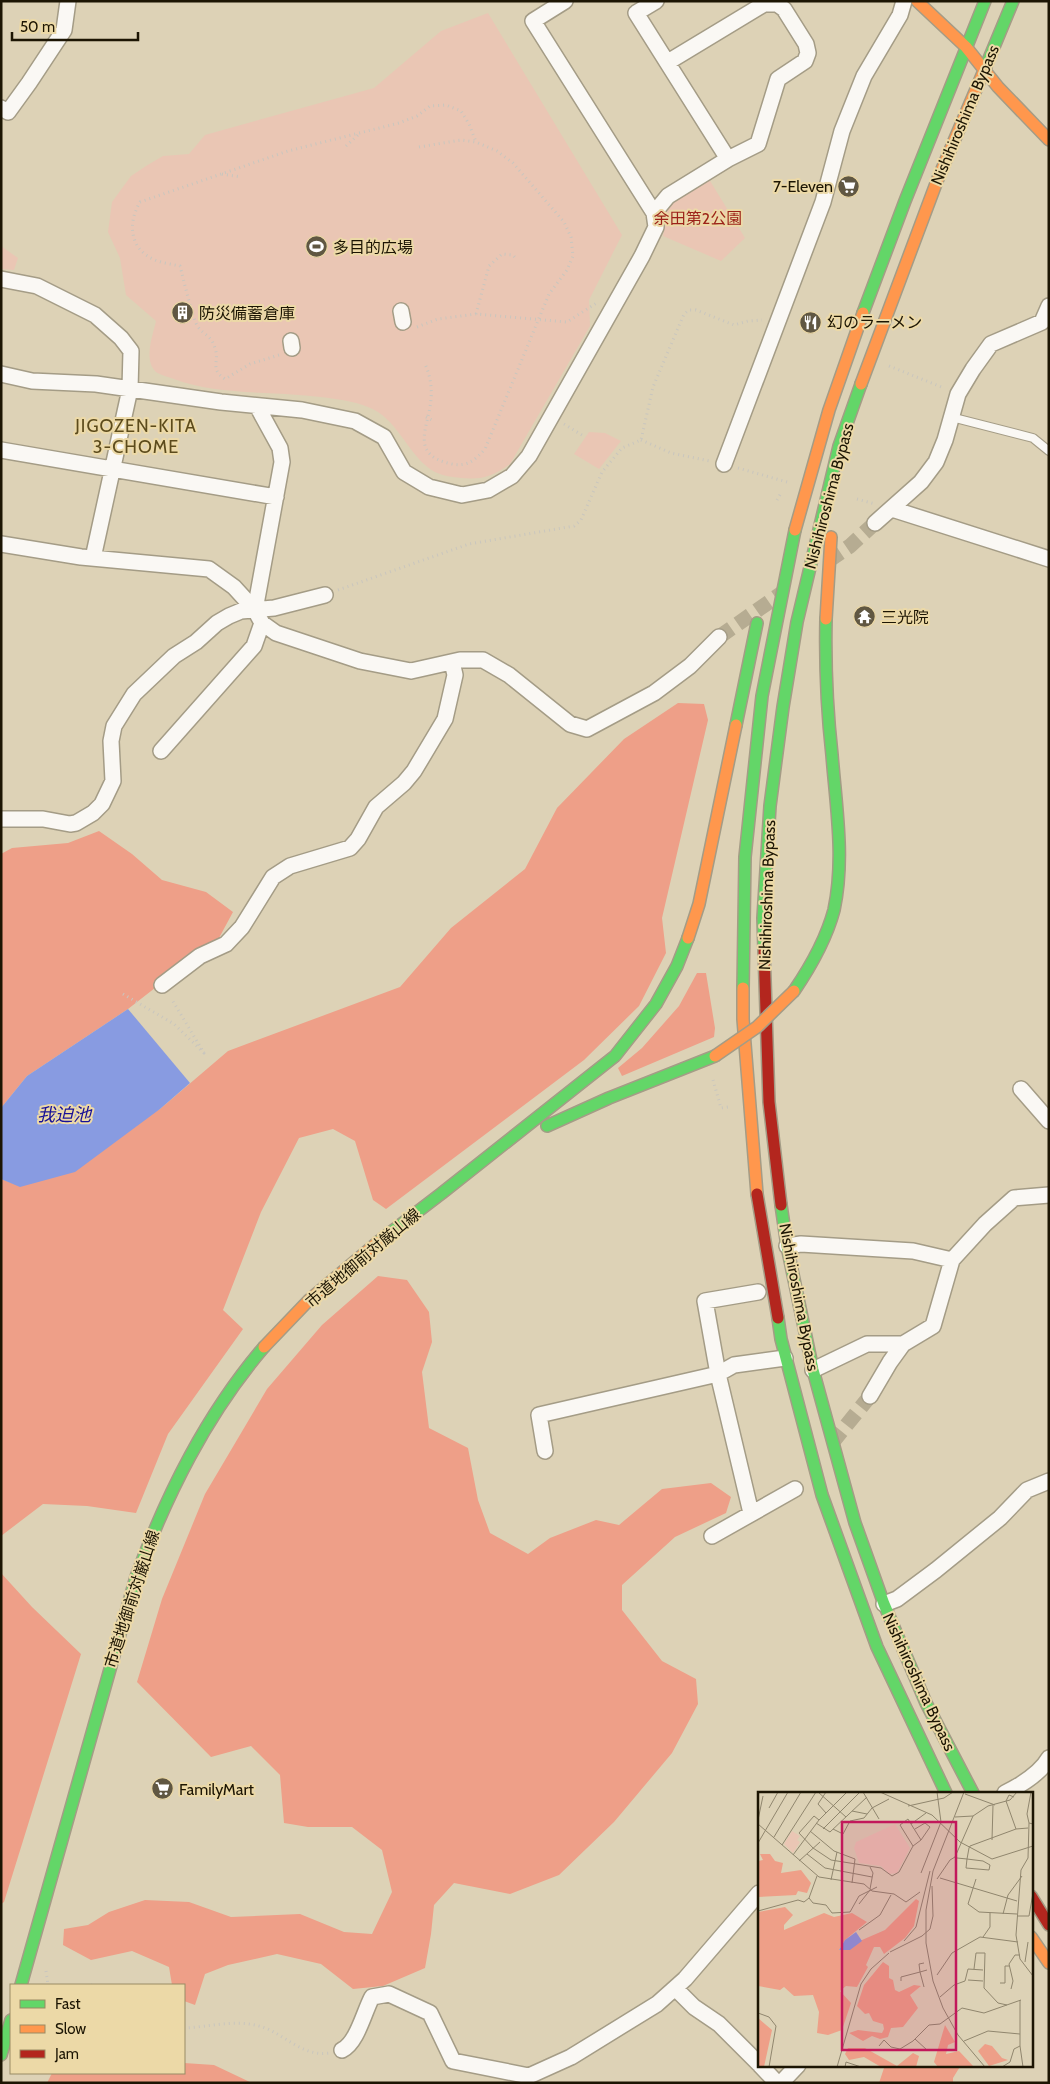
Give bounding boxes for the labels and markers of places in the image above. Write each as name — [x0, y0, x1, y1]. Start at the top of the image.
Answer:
supermarket icon: 7-Eleven — [837, 174, 861, 198]
place label: 7-Eleven — [773, 177, 833, 196]
sports icon: 多目的広場 — [305, 235, 329, 259]
place label: 多目的広場 — [333, 238, 413, 257]
building icon: 防災備蓄倉庫 — [171, 301, 195, 325]
place label: 防災備蓄倉庫 — [199, 304, 295, 323]
restaurant icon: 幻のラーメン — [799, 310, 823, 334]
place label: 幻のラーメン — [827, 313, 922, 332]
temple icon: 三光院 — [853, 605, 877, 629]
place label: 三光院 — [881, 608, 929, 627]
supermarket icon: FamilyMart — [151, 1777, 175, 1801]
place label: FamilyMart — [179, 1780, 255, 1799]

